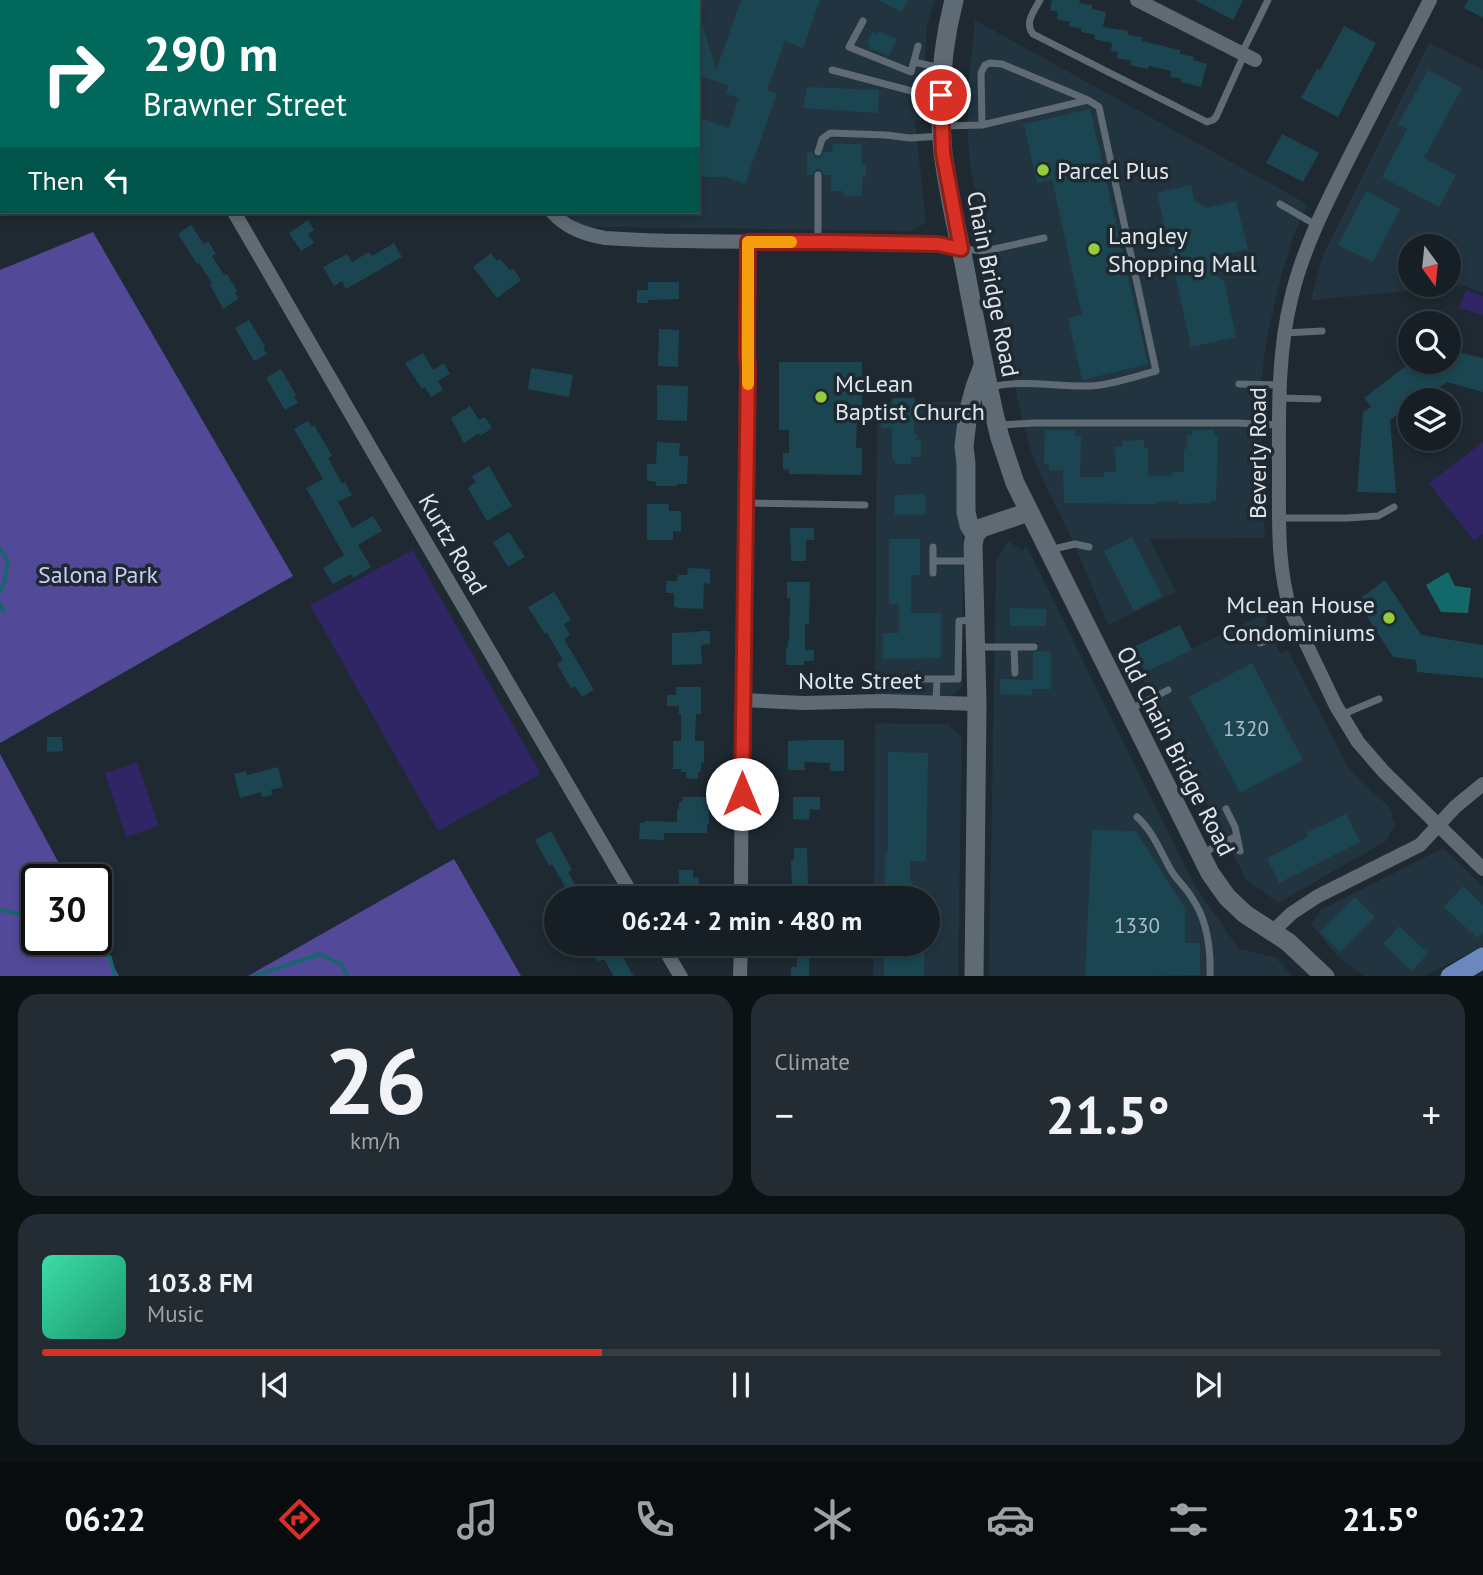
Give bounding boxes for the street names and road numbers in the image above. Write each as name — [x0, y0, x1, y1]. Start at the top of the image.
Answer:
street label: Chain Bridge Road — [960, 189, 1026, 379]
street label: Beverly Road — [1242, 387, 1273, 519]
street label: Kurtz Road — [412, 488, 494, 600]
street label: Old Chain Bridge Road — [1110, 641, 1242, 861]
street label: Nolte Street — [798, 665, 922, 696]

